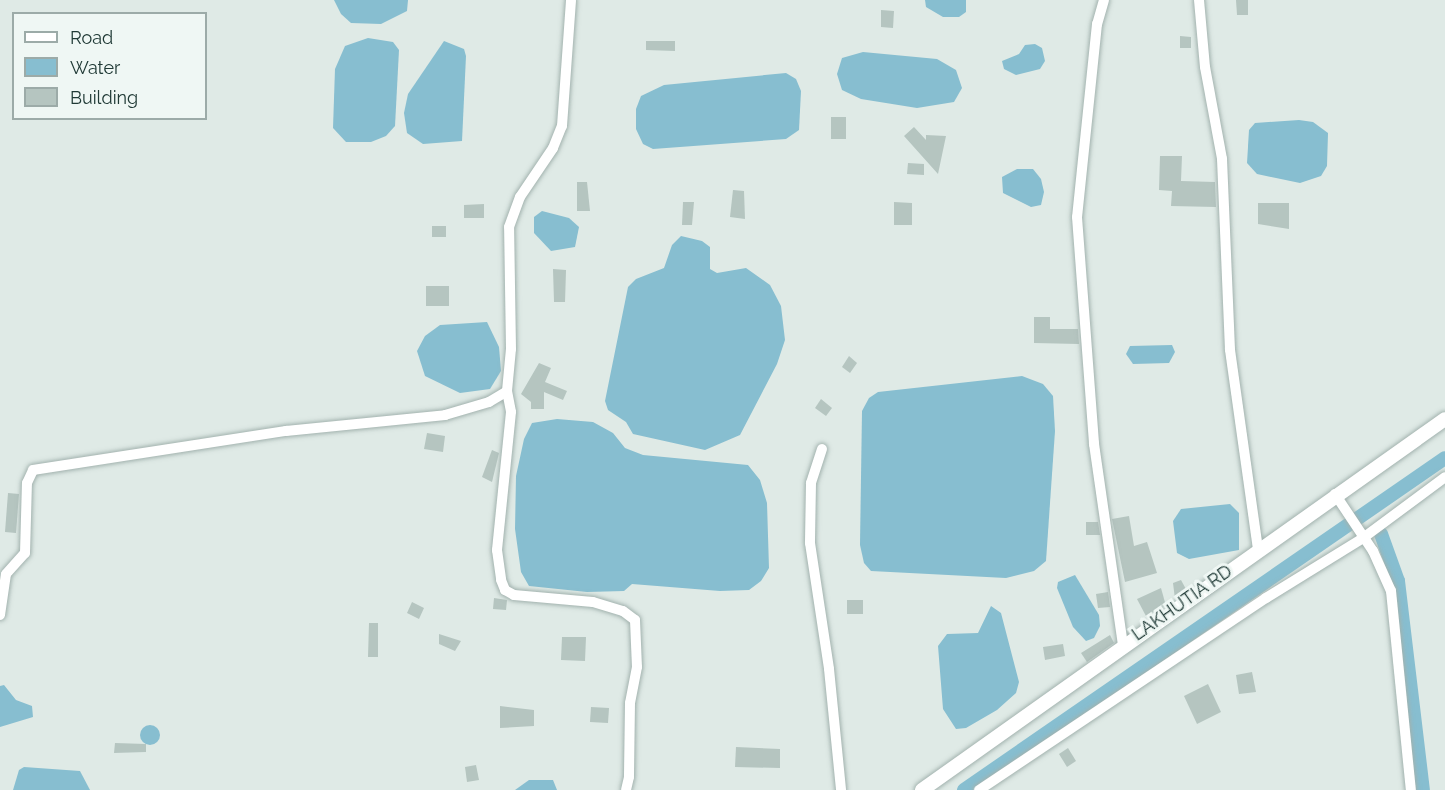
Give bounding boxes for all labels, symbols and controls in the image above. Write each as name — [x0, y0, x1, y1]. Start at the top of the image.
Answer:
legend — [12, 12, 207, 120]
text: Road — [70, 27, 113, 48]
text: Water — [70, 57, 120, 78]
text: Building — [70, 87, 138, 108]
street label: LAKHUTIA RD — [1128, 560, 1236, 646]

